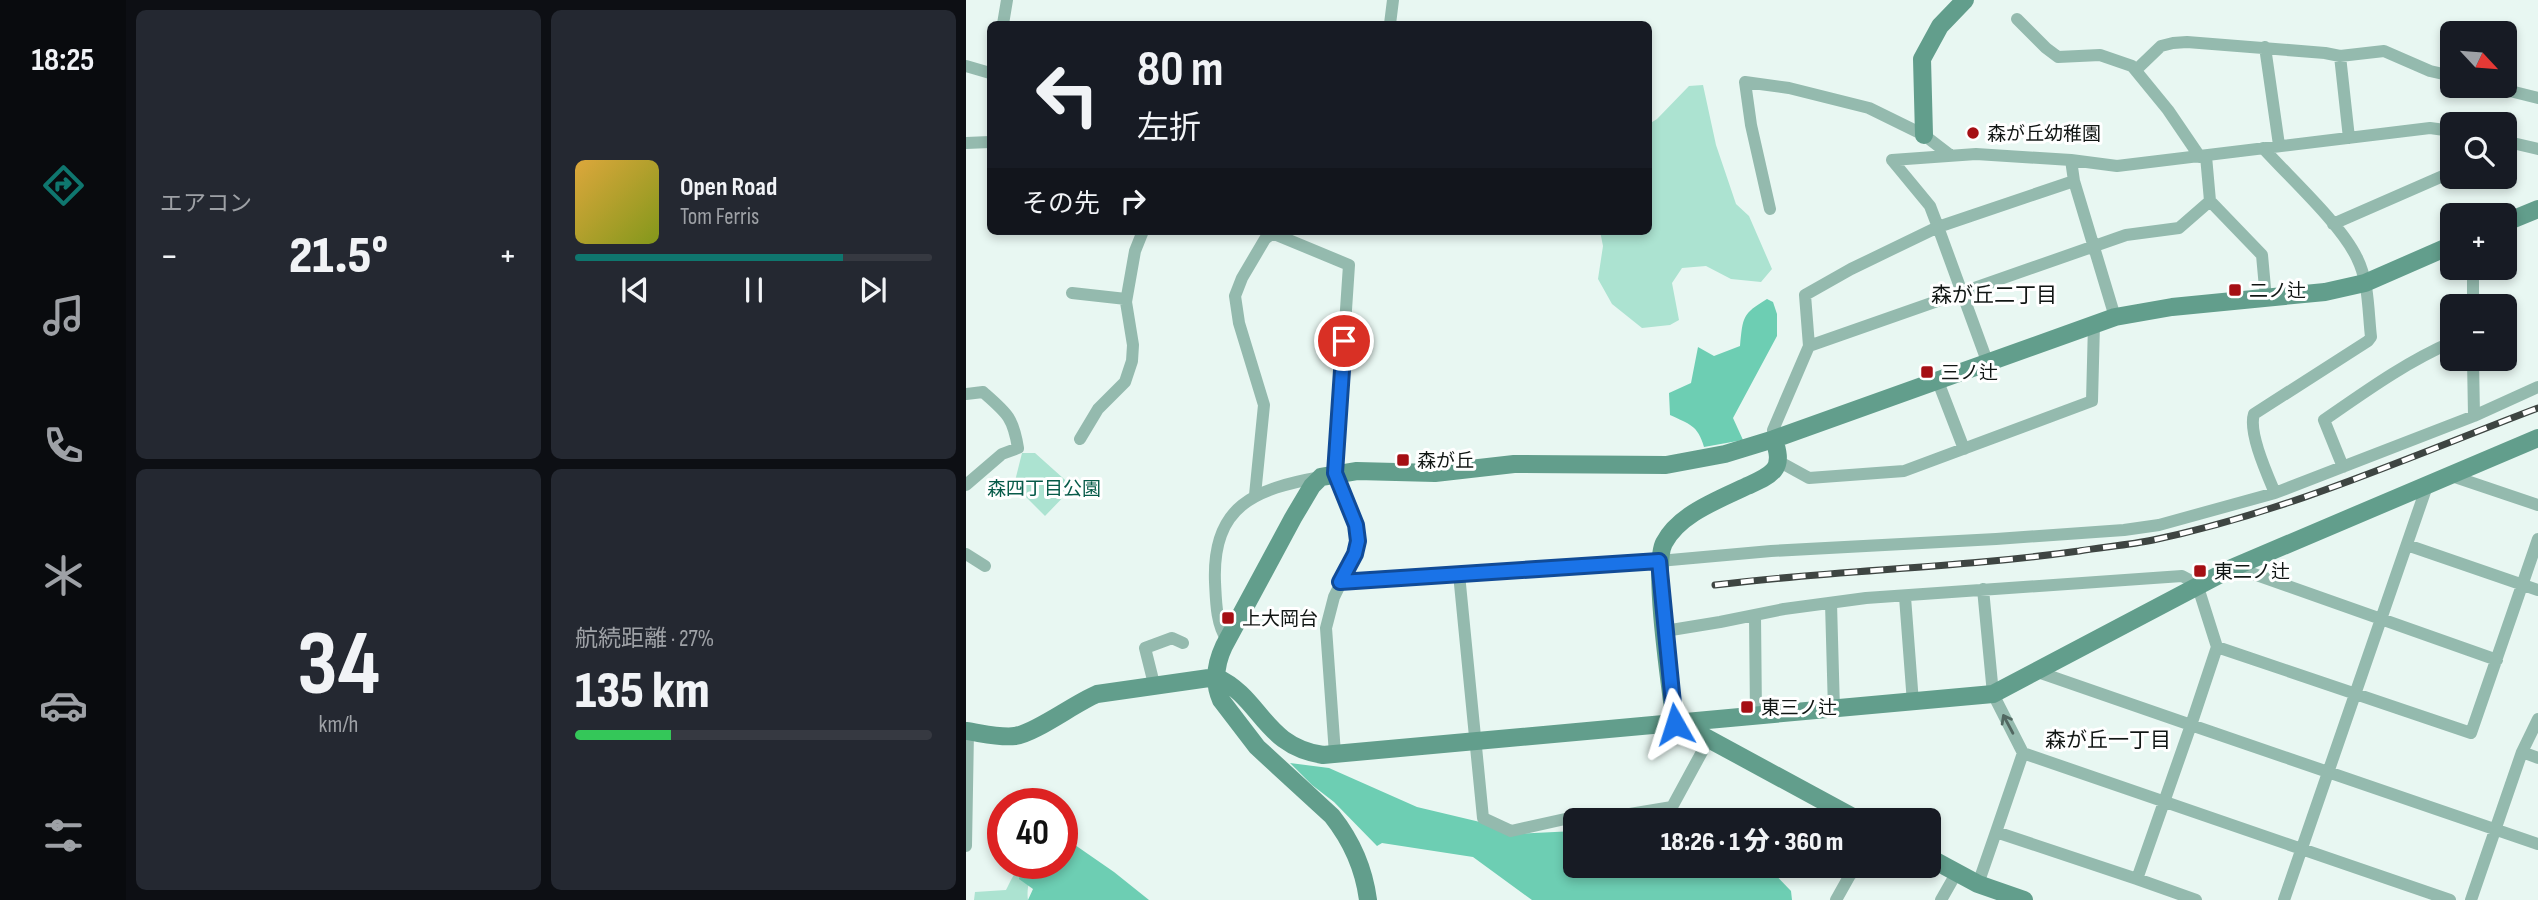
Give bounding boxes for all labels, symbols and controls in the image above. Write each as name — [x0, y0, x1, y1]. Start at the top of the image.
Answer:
north arrow — [2440, 21, 2516, 98]
map controls — [2440, 21, 2517, 371]
text: 18:25 — [32, 41, 94, 80]
text: 80 m — [1137, 41, 1224, 100]
icon: left — [1022, 49, 1113, 140]
text: 左折 — [1137, 109, 1201, 148]
button: search — [2440, 112, 2517, 189]
place label: 森が丘幼稚園 — [1987, 123, 2101, 146]
marker: 森が丘幼稚園 — [1965, 125, 1981, 141]
icon: directions — [39, 161, 88, 210]
text: Open Road — [680, 172, 777, 203]
icon: right — [1114, 182, 1152, 220]
text: その先 — [1022, 189, 1100, 220]
text: エアコン — [160, 190, 252, 218]
text: Tom Ferris — [680, 203, 759, 231]
button: + — [2440, 203, 2517, 280]
text: 21.5° — [289, 225, 388, 288]
text: − — [160, 234, 179, 279]
text: + — [498, 234, 517, 279]
icon: previous — [616, 271, 654, 309]
icon: pause — [735, 271, 773, 309]
icon: next — [854, 271, 892, 309]
place label: 二ノ辻 — [2249, 280, 2306, 303]
marker: 二ノ辻 — [2227, 282, 2243, 298]
district label: 森が丘二丁目 — [1931, 283, 2057, 308]
icon: music — [39, 291, 88, 340]
button: − — [2440, 294, 2517, 371]
pin — [1314, 311, 1374, 371]
icon: arrive — [1325, 322, 1363, 360]
place label: 三ノ辻 — [1941, 362, 1998, 385]
marker: 三ノ辻 — [1919, 364, 1935, 380]
icon: phone — [39, 421, 88, 470]
place label: 森が丘 — [1417, 450, 1474, 473]
marker: 森が丘 — [1395, 452, 1411, 468]
park label: 森四丁目公園 — [987, 478, 1101, 501]
icon: climate — [39, 551, 88, 600]
place label: 東二ノ辻 — [2214, 561, 2290, 584]
marker: 東二ノ辻 — [2192, 563, 2208, 579]
place label: 上大岡台 — [1242, 608, 1318, 631]
marker: 上大岡台 — [1220, 610, 1236, 626]
text: 34 — [297, 611, 380, 720]
text: 航続距離 · 27% — [575, 625, 714, 653]
text: 135 km — [575, 660, 710, 723]
icon: car — [39, 681, 88, 730]
position arrow — [1638, 687, 1712, 761]
place label: 東三ノ辻 — [1761, 697, 1837, 720]
marker: 東三ノ辻 — [1739, 699, 1755, 715]
text: km/h — [319, 711, 358, 739]
one-way arrow — [2001, 714, 2014, 735]
district label: 森が丘一丁目 — [2045, 728, 2171, 753]
speed limit sign: 40 — [987, 788, 1078, 879]
icon: filters — [39, 811, 88, 860]
text: 18:26 · 1 分 · 360 m — [1661, 827, 1843, 858]

